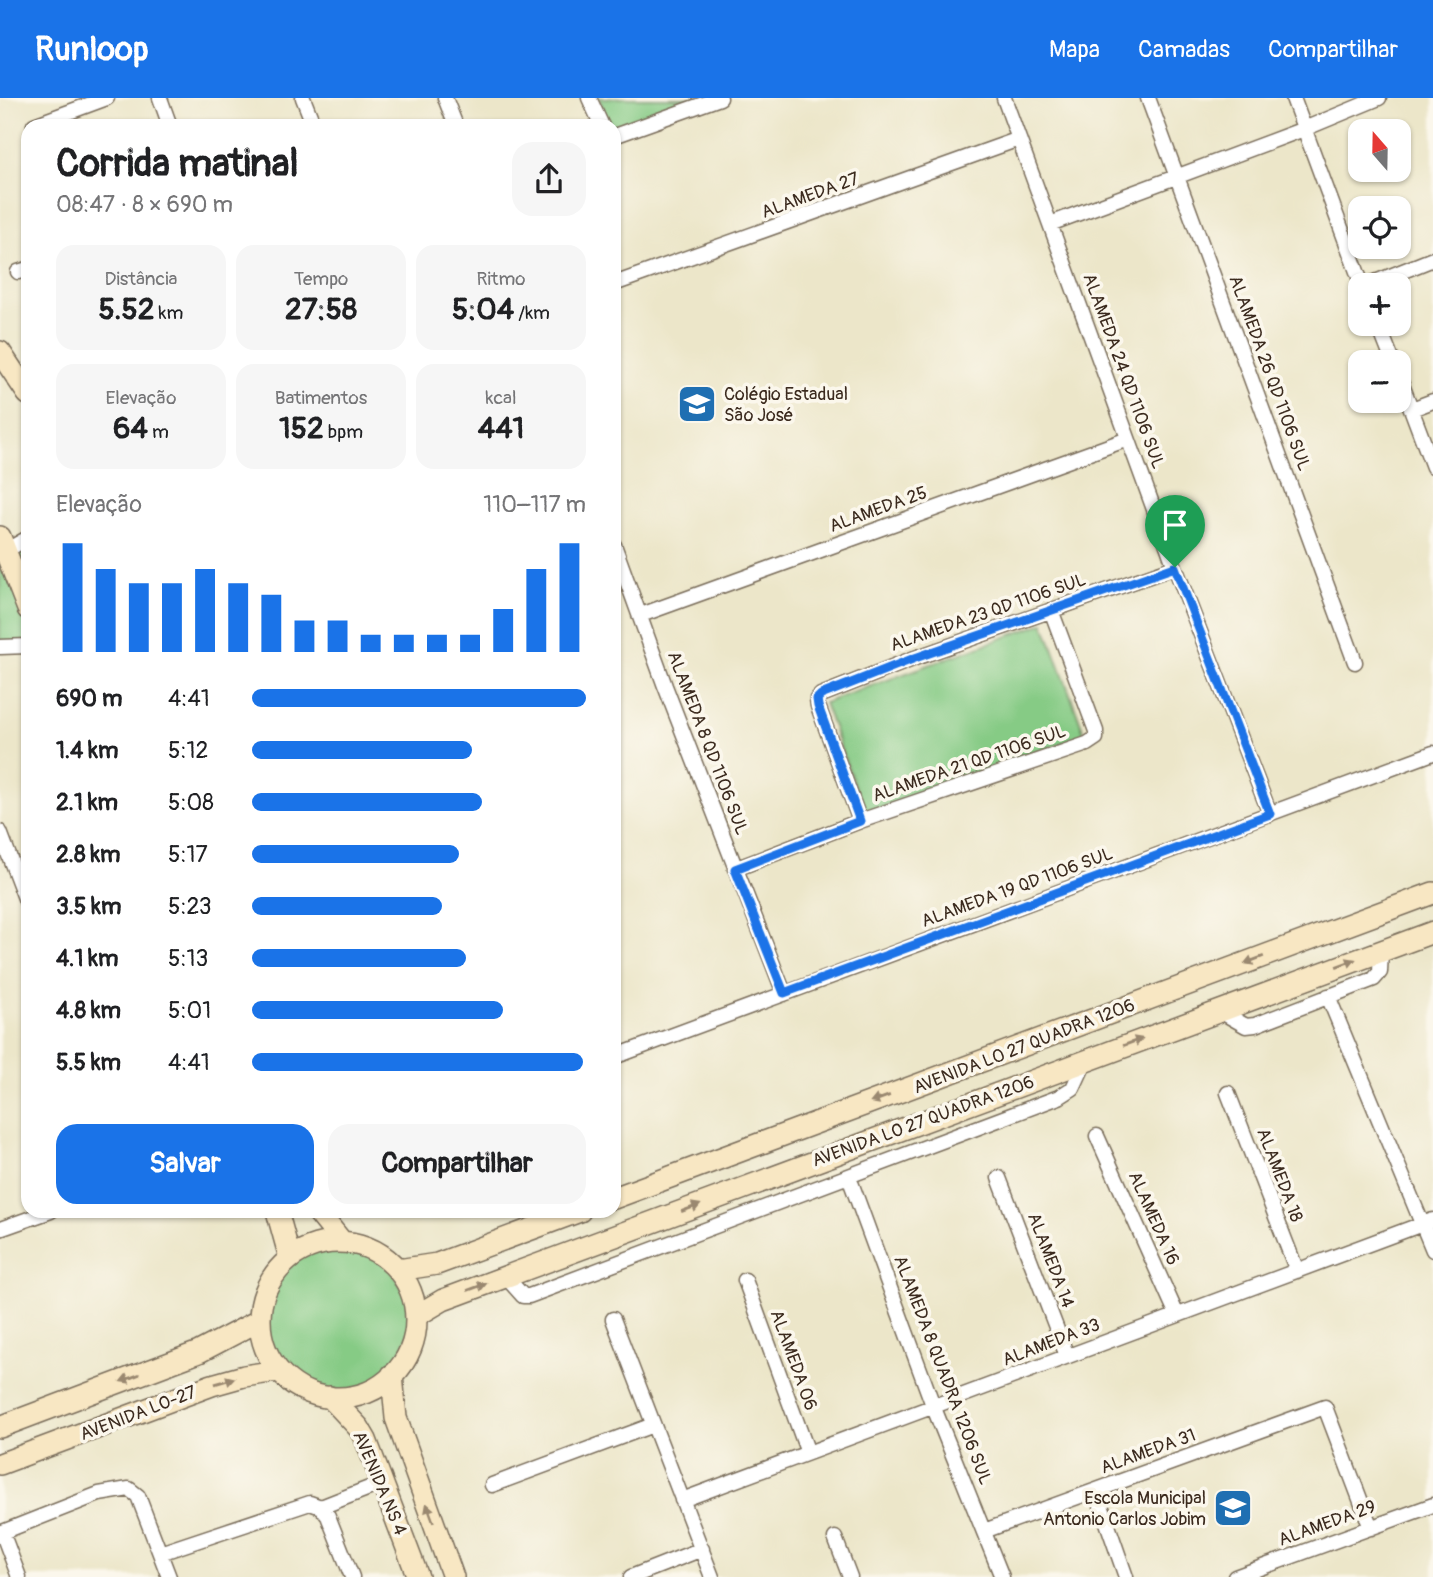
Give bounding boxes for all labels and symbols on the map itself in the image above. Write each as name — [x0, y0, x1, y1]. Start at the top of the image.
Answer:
north arrow — [1348, 119, 1410, 182]
street label: ALAMEDA 27 — [758, 167, 863, 224]
street label: ALAMEDA 24 QD 1106 SUL — [1077, 270, 1170, 472]
street label: ALAMEDA 26 QD 1106 SUL — [1223, 272, 1316, 474]
school or university icon: Colégio Estadual São José — [676, 383, 718, 425]
place label: Colégio Estadual São José — [724, 383, 848, 427]
street label: ALAMEDA 25 — [826, 481, 930, 538]
pin — [1145, 495, 1205, 567]
street label: ALAMEDA 23 QD 1106 SUL — [887, 568, 1089, 657]
street label: ALAMEDA 8 QD 1106 SUL — [662, 648, 753, 838]
street label: ALAMEDA 21 QD 1106 SUL — [869, 720, 1069, 807]
street label: ALAMEDA 19 QD 1106 SUL — [918, 842, 1116, 933]
one-way arrow — [1244, 954, 1265, 965]
one-way arrow — [1336, 957, 1357, 968]
street label: AVENIDA L0 27 QUADRA 1206 — [910, 994, 1138, 1099]
one-way arrow — [1123, 1036, 1144, 1047]
street label: AVENIDA LO 27 QUADRA 1206 — [809, 1071, 1037, 1172]
one-way arrow — [870, 1094, 891, 1105]
street label: ALAMEDA 18 — [1251, 1125, 1308, 1225]
street label: ALAMEDA 16 — [1123, 1168, 1184, 1269]
one-way arrow — [680, 1202, 701, 1213]
street label: ALAMEDA 14 — [1022, 1209, 1079, 1312]
street label: ALAMEDA 8 QUADRA 1206 SUL — [888, 1252, 997, 1488]
one-way arrow — [467, 1281, 488, 1292]
street label: ALAMEDA 06 — [765, 1307, 822, 1414]
street label: ALAMEDA 33 — [999, 1313, 1103, 1372]
one-way arrow — [120, 1373, 141, 1384]
one-way arrow — [215, 1376, 236, 1386]
street label: AVENIDA LO-27 — [77, 1381, 200, 1446]
street label: ALAMEDA 31 — [1097, 1424, 1199, 1479]
street label: AVENIDA NS 4 — [347, 1428, 412, 1539]
place label: Escola Municipal Antonio Carlos Jobim — [1043, 1487, 1206, 1531]
school or university icon: Escola Municipal Antonio Carlos Jobim — [1212, 1487, 1254, 1529]
street label: ALAMEDA 29 — [1275, 1495, 1379, 1552]
one-way arrow — [424, 1502, 435, 1523]

